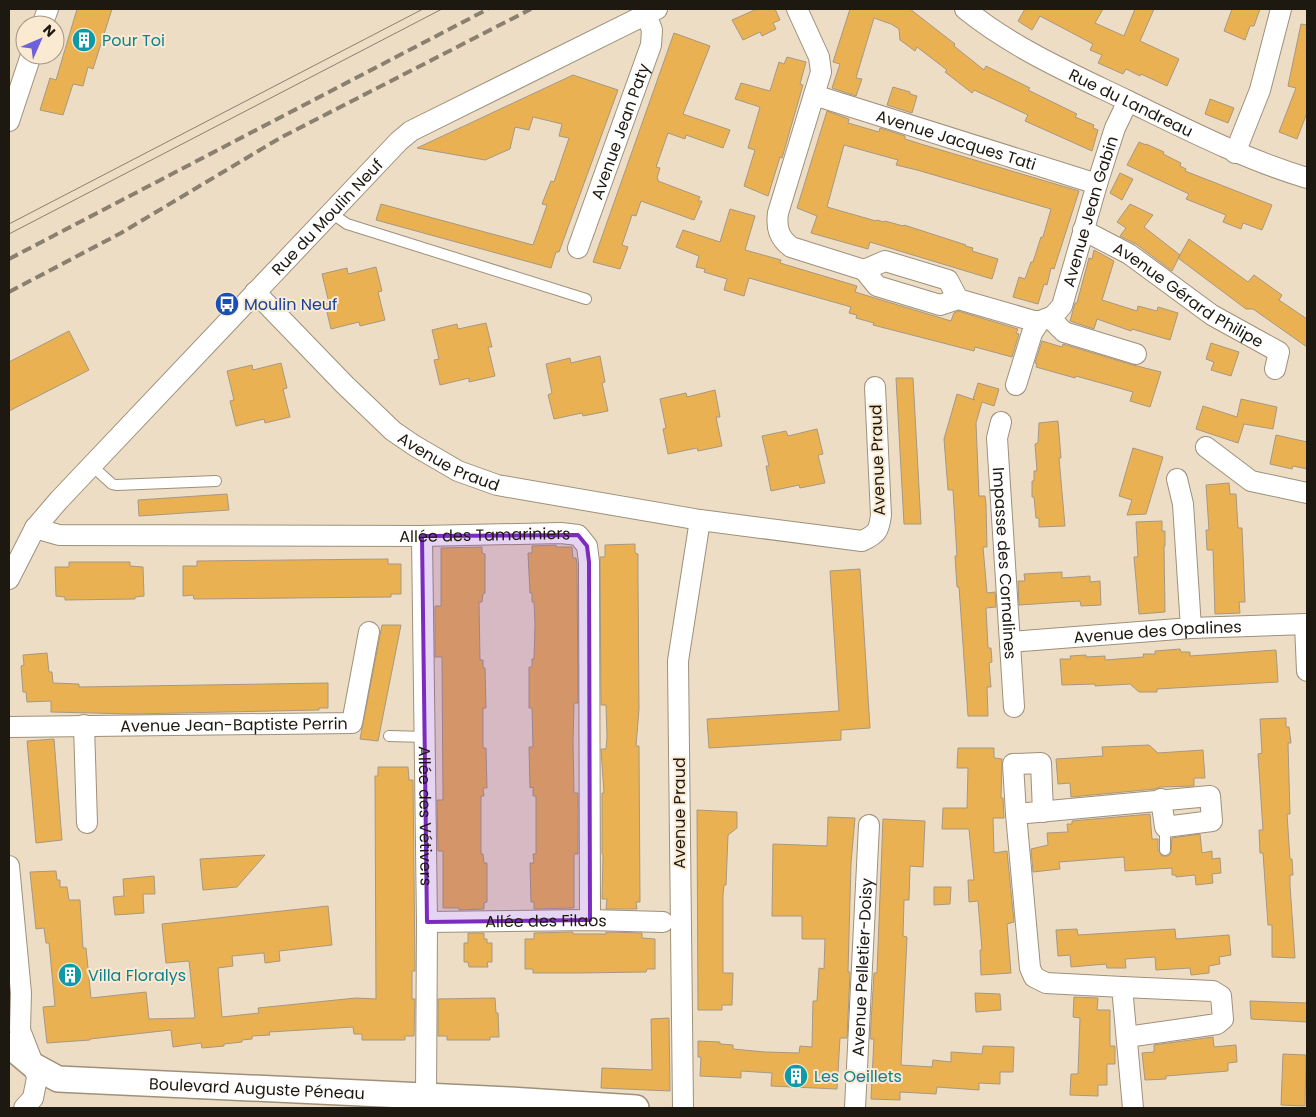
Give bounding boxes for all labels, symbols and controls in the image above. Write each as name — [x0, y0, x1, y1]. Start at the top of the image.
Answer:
north arrow — [15, 15, 65, 65]
text: N — [38, 20, 60, 42]
building icon: Pour Toi — [71, 27, 97, 53]
place label: Pour Toi — [102, 29, 165, 52]
street label: Avenue Jean Paty — [585, 60, 655, 203]
street label: Rue du Landreau — [1065, 63, 1197, 143]
street label: Avenue Jacques Tati — [873, 104, 1039, 176]
street label: Avenue Jean Gabin — [1057, 133, 1124, 290]
street label: Rue du Moulin Neuf — [267, 154, 388, 281]
street label: Avenue Gérard Philipe — [1109, 237, 1268, 353]
bus stop icon: Moulin Neuf — [214, 291, 240, 317]
place label: Moulin Neuf — [244, 293, 337, 316]
street label: Avenue Praud — [864, 404, 891, 516]
street label: Avenue Praud — [393, 427, 503, 497]
street label: Impasse des Cornalines — [987, 467, 1022, 660]
street label: Allée des Tamariniers — [399, 522, 572, 548]
street label: Avenue des Opalines — [1073, 615, 1242, 649]
street label: Avenue Jean-Baptiste Perrin — [120, 712, 348, 738]
street label: Allée des Vétivers — [413, 746, 438, 886]
street label: Avenue Praud — [668, 757, 691, 869]
street label: Avenue Pelletier-Doisy — [847, 877, 878, 1057]
street label: Allée des Filaos — [485, 909, 607, 933]
building icon: Villa Floralys — [57, 962, 83, 988]
place label: Villa Floralys — [88, 964, 186, 987]
building icon: Les Oeillets — [783, 1063, 809, 1089]
place label: Les Oeillets — [814, 1065, 902, 1088]
street label: Boulevard Auguste Péneau — [148, 1072, 365, 1105]

